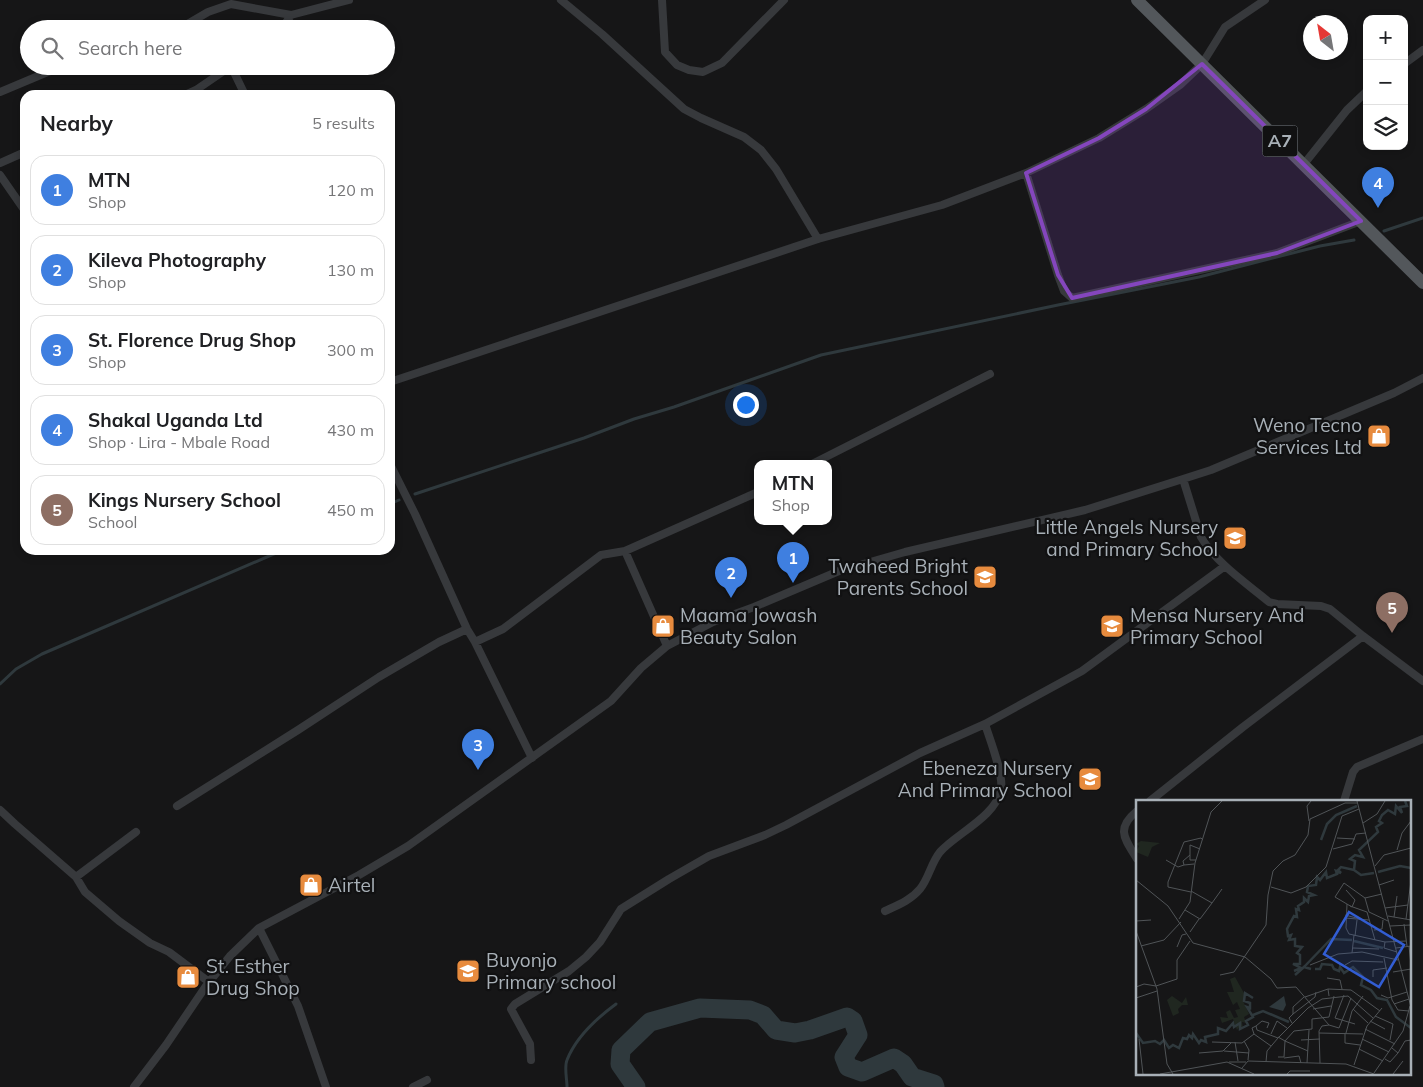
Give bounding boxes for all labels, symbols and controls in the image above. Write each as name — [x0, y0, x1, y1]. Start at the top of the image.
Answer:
north arrow — [1303, 15, 1348, 60]
map controls — [1363, 15, 1408, 150]
button: + — [1363, 15, 1408, 60]
search box — [20, 20, 395, 75]
icon: search — [38, 34, 66, 62]
text: Search here — [78, 36, 182, 60]
button: − — [1363, 60, 1408, 105]
button: layers — [1363, 105, 1408, 150]
text: Nearby — [40, 110, 113, 136]
text: 5 results — [312, 113, 375, 133]
road number: A7 — [1262, 125, 1298, 156]
pin: 4 — [1362, 167, 1394, 208]
text: MTN — [88, 168, 131, 192]
text: 1 — [52, 180, 62, 200]
text: 120 m — [327, 180, 374, 200]
text: Shop — [88, 192, 126, 212]
text: Kileva Photography — [88, 248, 266, 272]
text: 2 — [52, 260, 62, 280]
text: 130 m — [327, 260, 374, 280]
text: Shop — [88, 272, 126, 292]
text: St. Florence Drug Shop — [88, 328, 296, 352]
text: 3 — [52, 340, 62, 360]
text: 300 m — [327, 340, 374, 360]
text: Shop — [88, 352, 126, 372]
your location — [733, 392, 759, 418]
text: Shakal Uganda Ltd — [88, 408, 263, 432]
place label: Weno Tecno Services Ltd — [1253, 413, 1362, 459]
text: 4 — [52, 420, 62, 440]
text: 430 m — [327, 420, 374, 440]
shop icon: Weno Tecno Services Ltd — [1366, 423, 1392, 449]
text: Shop · Lira - Mbale Road — [88, 432, 270, 452]
popup — [754, 460, 832, 525]
text: MTN — [772, 471, 814, 495]
text: Kings Nursery School — [88, 488, 281, 512]
text: Shop — [772, 495, 810, 515]
text: 5 — [52, 500, 62, 520]
text: 450 m — [327, 500, 374, 520]
text: School — [88, 512, 137, 532]
place label: Little Angels Nursery and Primary School — [1035, 515, 1218, 561]
school or university icon: Little Angels Nursery and Primary School — [1222, 525, 1248, 551]
pin: 1 — [777, 542, 809, 583]
place label: Twaheed Bright Parents School — [828, 554, 968, 600]
pin: 2 — [715, 557, 747, 598]
school or university icon: Twaheed Bright Parents School — [972, 564, 998, 590]
pin: 5 — [1376, 592, 1408, 633]
place label: Maama Jowash Beauty Salon — [680, 603, 817, 649]
place label: Mensa Nursery And Primary School — [1130, 603, 1304, 649]
shop icon: Maama Jowash Beauty Salon — [650, 613, 676, 639]
school or university icon: Mensa Nursery And Primary School — [1099, 613, 1125, 639]
pin: 3 — [462, 729, 494, 770]
place label: Ebeneza Nursery And Primary School — [898, 756, 1072, 802]
school or university icon: Ebeneza Nursery And Primary School — [1077, 766, 1103, 792]
inset map — [1136, 800, 1410, 1074]
shop icon: Airtel — [298, 872, 324, 898]
place label: Airtel — [328, 873, 375, 897]
place label: Buyonjo Primary school — [486, 948, 616, 994]
place label: St. Esther Drug Shop — [206, 954, 300, 1000]
school or university icon: Buyonjo Primary school — [455, 958, 481, 984]
shop icon: St. Esther Drug Shop — [175, 964, 201, 990]

